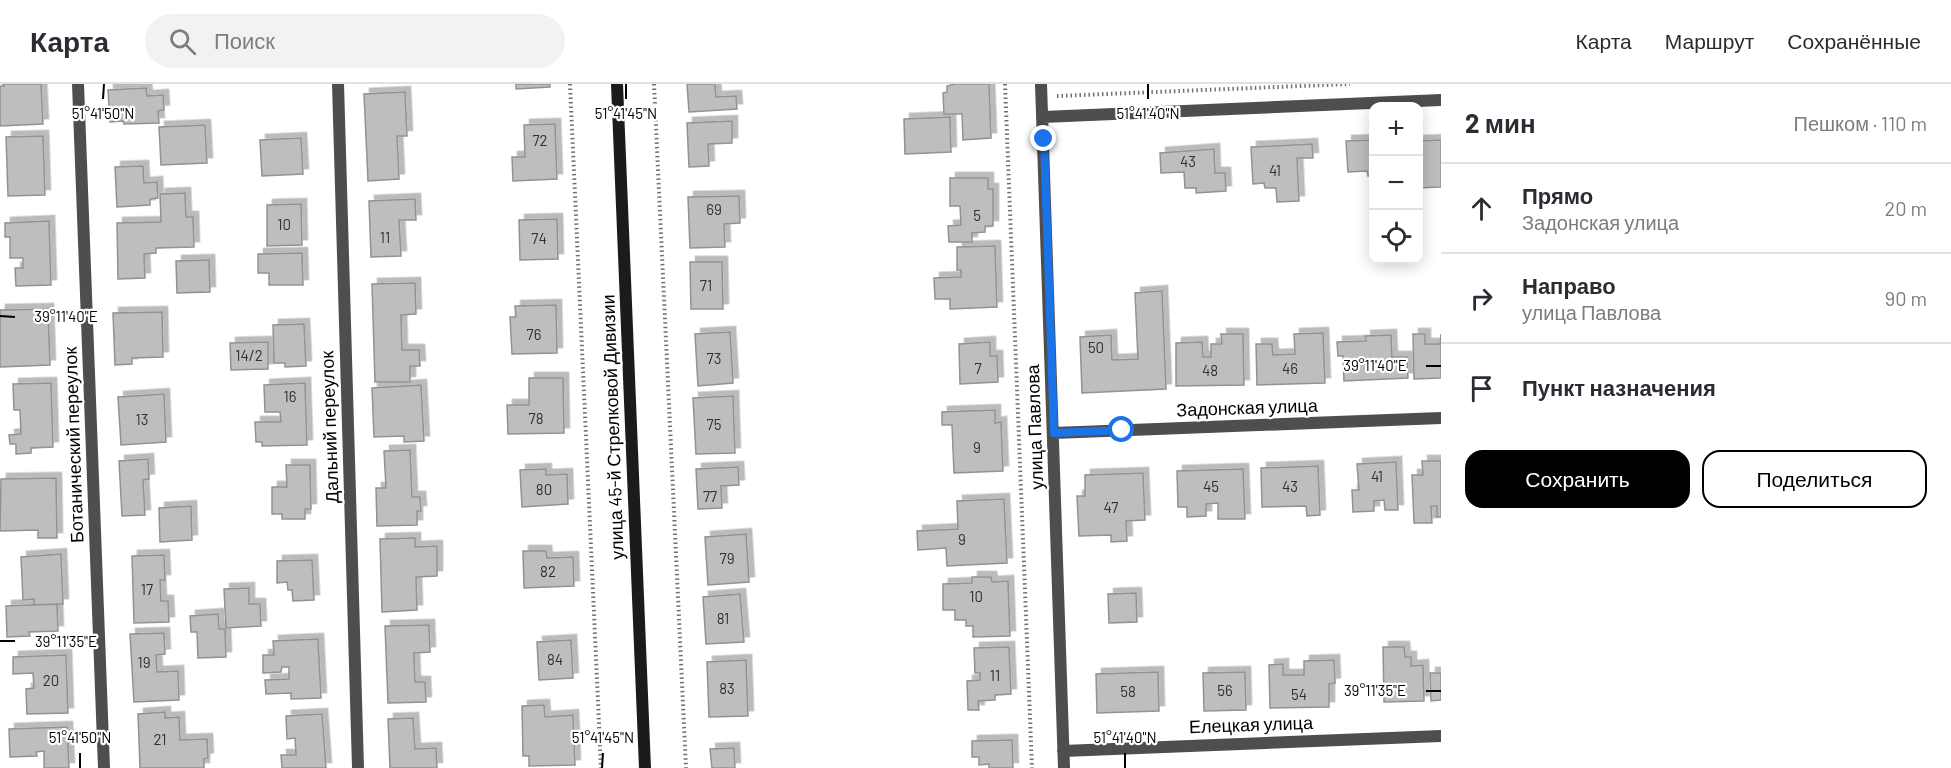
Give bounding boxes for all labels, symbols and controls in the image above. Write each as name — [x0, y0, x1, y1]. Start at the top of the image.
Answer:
search box — [145, 14, 565, 68]
text: Карта — [30, 24, 109, 58]
icon: search — [166, 25, 199, 58]
text: Поиск — [214, 27, 275, 53]
text: Карта — [1576, 28, 1632, 53]
text: Маршрут — [1665, 28, 1754, 53]
text: Сохранённые — [1787, 28, 1921, 53]
map controls — [1369, 102, 1423, 264]
button: + — [1369, 102, 1423, 156]
text: 51°41'50"N — [72, 104, 134, 122]
text: 51°41'45"N — [595, 104, 657, 122]
text: 51°41'40"N — [1116, 104, 1180, 122]
text: 2 мин — [1465, 107, 1536, 138]
text: Пешком · 110 m — [1794, 111, 1927, 135]
route end — [1030, 125, 1056, 151]
house number: 72 — [532, 131, 548, 149]
house number: 43 — [1180, 152, 1196, 170]
button: − — [1369, 156, 1423, 210]
house number: 41 — [1269, 161, 1281, 179]
text: Прямо — [1522, 182, 1593, 208]
icon: ahead — [1465, 192, 1498, 225]
text: 20 m — [1884, 196, 1927, 220]
house number: 69 — [706, 200, 722, 218]
house number: 5 — [973, 206, 981, 224]
button: locate — [1369, 210, 1423, 264]
text: Задонская улица — [1522, 210, 1679, 234]
house number: 10 — [277, 215, 291, 233]
house number: 11 — [380, 228, 390, 246]
house number: 74 — [531, 229, 547, 247]
text: Направо — [1522, 272, 1616, 298]
house number: 71 — [700, 276, 712, 294]
icon: right — [1465, 282, 1498, 315]
text: 90 m — [1885, 286, 1927, 310]
street label: улица 45-й Стрелковой Дивизии — [596, 294, 628, 560]
text: улица Павлова — [1522, 300, 1661, 324]
text: 39°11'40"E — [34, 307, 98, 325]
house number: 76 — [527, 325, 541, 343]
house number: 50 — [1088, 338, 1104, 356]
street label: Ботанический переулок — [59, 346, 87, 543]
house number: 14/2 — [235, 346, 263, 364]
house number: 73 — [707, 349, 721, 367]
street label: Дальний переулок — [315, 350, 343, 504]
text: 39°11'40"E — [1343, 356, 1407, 374]
house number: 7 — [974, 359, 982, 377]
house number: 46 — [1282, 359, 1298, 377]
house number: 48 — [1202, 361, 1218, 379]
street label: улица Павлова — [1021, 363, 1047, 490]
icon: arrive — [1465, 372, 1498, 405]
text: Пункт назначения — [1522, 374, 1716, 400]
house number: 16 — [284, 387, 296, 405]
street label: Задонская улица — [1176, 394, 1319, 420]
house number: 78 — [529, 409, 543, 427]
house number: 13 — [136, 410, 148, 428]
house number: 75 — [707, 415, 721, 433]
route start — [1108, 416, 1134, 442]
house number: 9 — [973, 438, 981, 456]
button: Сохранить — [1465, 450, 1690, 508]
button: Поделиться — [1702, 450, 1927, 508]
house number: 41 — [1371, 467, 1383, 485]
house number: 45 — [1203, 477, 1219, 495]
house number: 43 — [1282, 477, 1298, 495]
house number: 80 — [536, 480, 552, 498]
house number: 77 — [703, 487, 717, 505]
house number: 47 — [1104, 498, 1118, 516]
house number: 9 — [958, 530, 966, 548]
house number: 79 — [720, 549, 734, 567]
house number: 82 — [540, 562, 556, 580]
house number: 17 — [141, 580, 153, 598]
house number: 10 — [969, 587, 983, 605]
house number: 81 — [717, 609, 729, 627]
text: 39°11'35"E — [35, 632, 97, 650]
house number: 84 — [547, 650, 563, 668]
house number: 19 — [137, 653, 151, 671]
house number: 11 — [990, 666, 1000, 684]
house number: 20 — [43, 671, 59, 689]
house number: 83 — [719, 679, 735, 697]
house number: 56 — [1217, 681, 1233, 699]
text: 39°11'35"E — [1344, 681, 1406, 699]
house number: 58 — [1120, 682, 1136, 700]
house number: 54 — [1291, 685, 1307, 703]
street label: Елецкая улица — [1189, 711, 1314, 737]
text: 51°41'50"N — [49, 728, 111, 746]
text: 51°41'45"N — [572, 728, 634, 746]
text: 51°41'40"N — [1093, 728, 1157, 746]
house number: 21 — [153, 730, 167, 748]

